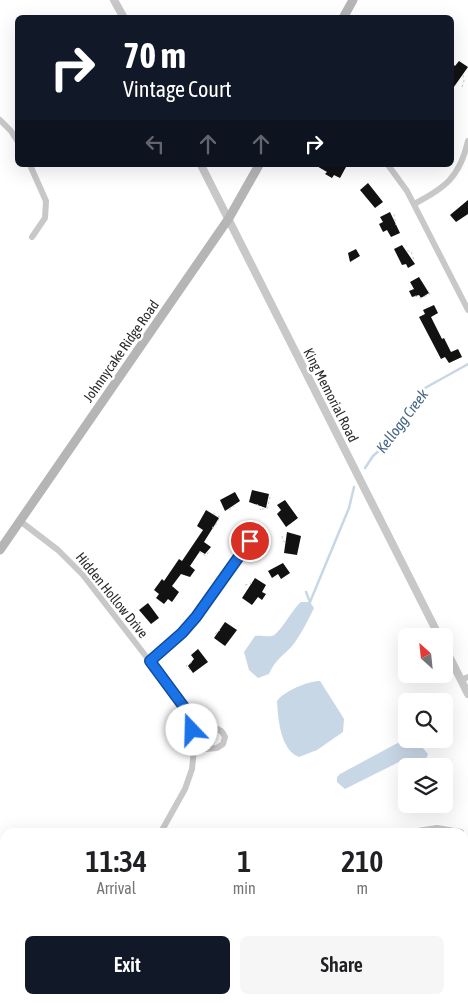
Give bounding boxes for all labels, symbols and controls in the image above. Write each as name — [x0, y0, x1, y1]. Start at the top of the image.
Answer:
icon: right — [40, 35, 105, 100]
text: 70 m — [123, 35, 186, 75]
text: Vintage Court — [123, 76, 232, 102]
icon: left — [141, 130, 169, 158]
icon: ahead — [194, 130, 222, 158]
icon: ahead — [247, 130, 275, 158]
icon: right — [300, 130, 328, 158]
street label: Johnnycake Ridge Road — [80, 297, 162, 405]
street label: King Memorial Road — [300, 345, 362, 445]
water label: Kellogg Creek — [373, 386, 432, 456]
pin — [229, 520, 271, 562]
icon: arrive — [236, 527, 264, 555]
street label: Hidden Hollow Drive — [73, 549, 151, 641]
north arrow — [398, 628, 452, 682]
map controls — [398, 628, 453, 813]
button: search — [398, 693, 453, 748]
position arrow — [165, 703, 217, 755]
button: layers — [398, 758, 453, 813]
text: 11:34 — [85, 844, 147, 878]
text: 1 — [237, 844, 251, 878]
text: 210 — [341, 844, 383, 878]
text: Arrival — [97, 879, 136, 897]
text: min — [233, 879, 256, 897]
text: m — [357, 879, 368, 897]
button: Exit — [25, 936, 230, 994]
button: Share — [240, 936, 444, 994]

